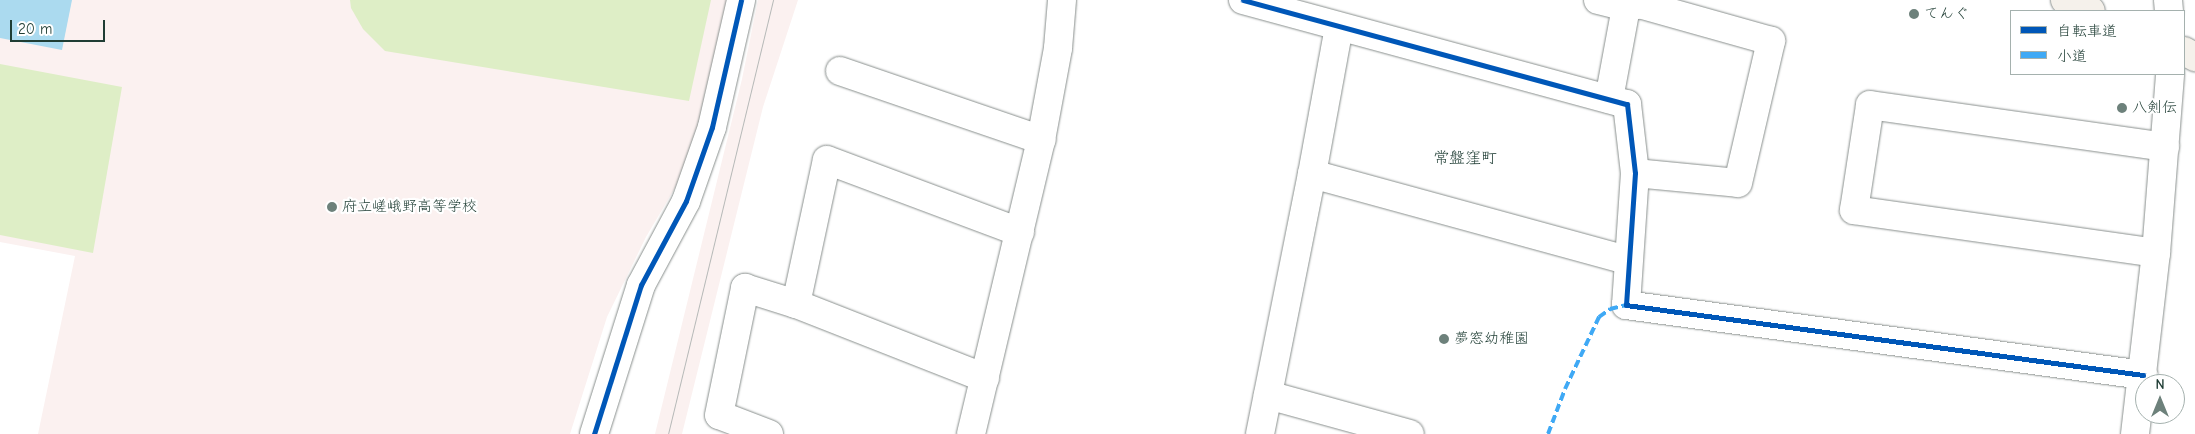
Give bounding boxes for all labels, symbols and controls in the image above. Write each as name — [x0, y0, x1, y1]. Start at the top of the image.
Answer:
place label: てんぐ — [1924, 5, 1969, 23]
marker: てんぐ — [1908, 8, 1920, 20]
scale bar — [12, 10, 108, 42]
legend — [2010, 10, 2185, 75]
text: 20 m — [18, 20, 52, 38]
text: 自転車道 — [2057, 22, 2117, 40]
text: 小道 — [2057, 47, 2087, 65]
place label: 八剣伝 — [2132, 99, 2177, 117]
marker: 八剣伝 — [2116, 102, 2128, 114]
district label: 常盤窪町 — [1433, 148, 1497, 168]
place label: 府立嵯峨野高等学校 — [342, 198, 477, 216]
marker: 府立嵯峨野高等学校 — [326, 201, 338, 213]
place label: 夢窓幼稚園 — [1454, 330, 1529, 348]
marker: 夢窓幼稚園 — [1438, 333, 1450, 345]
north arrow — [2135, 374, 2185, 424]
text: N — [2155, 376, 2165, 393]

